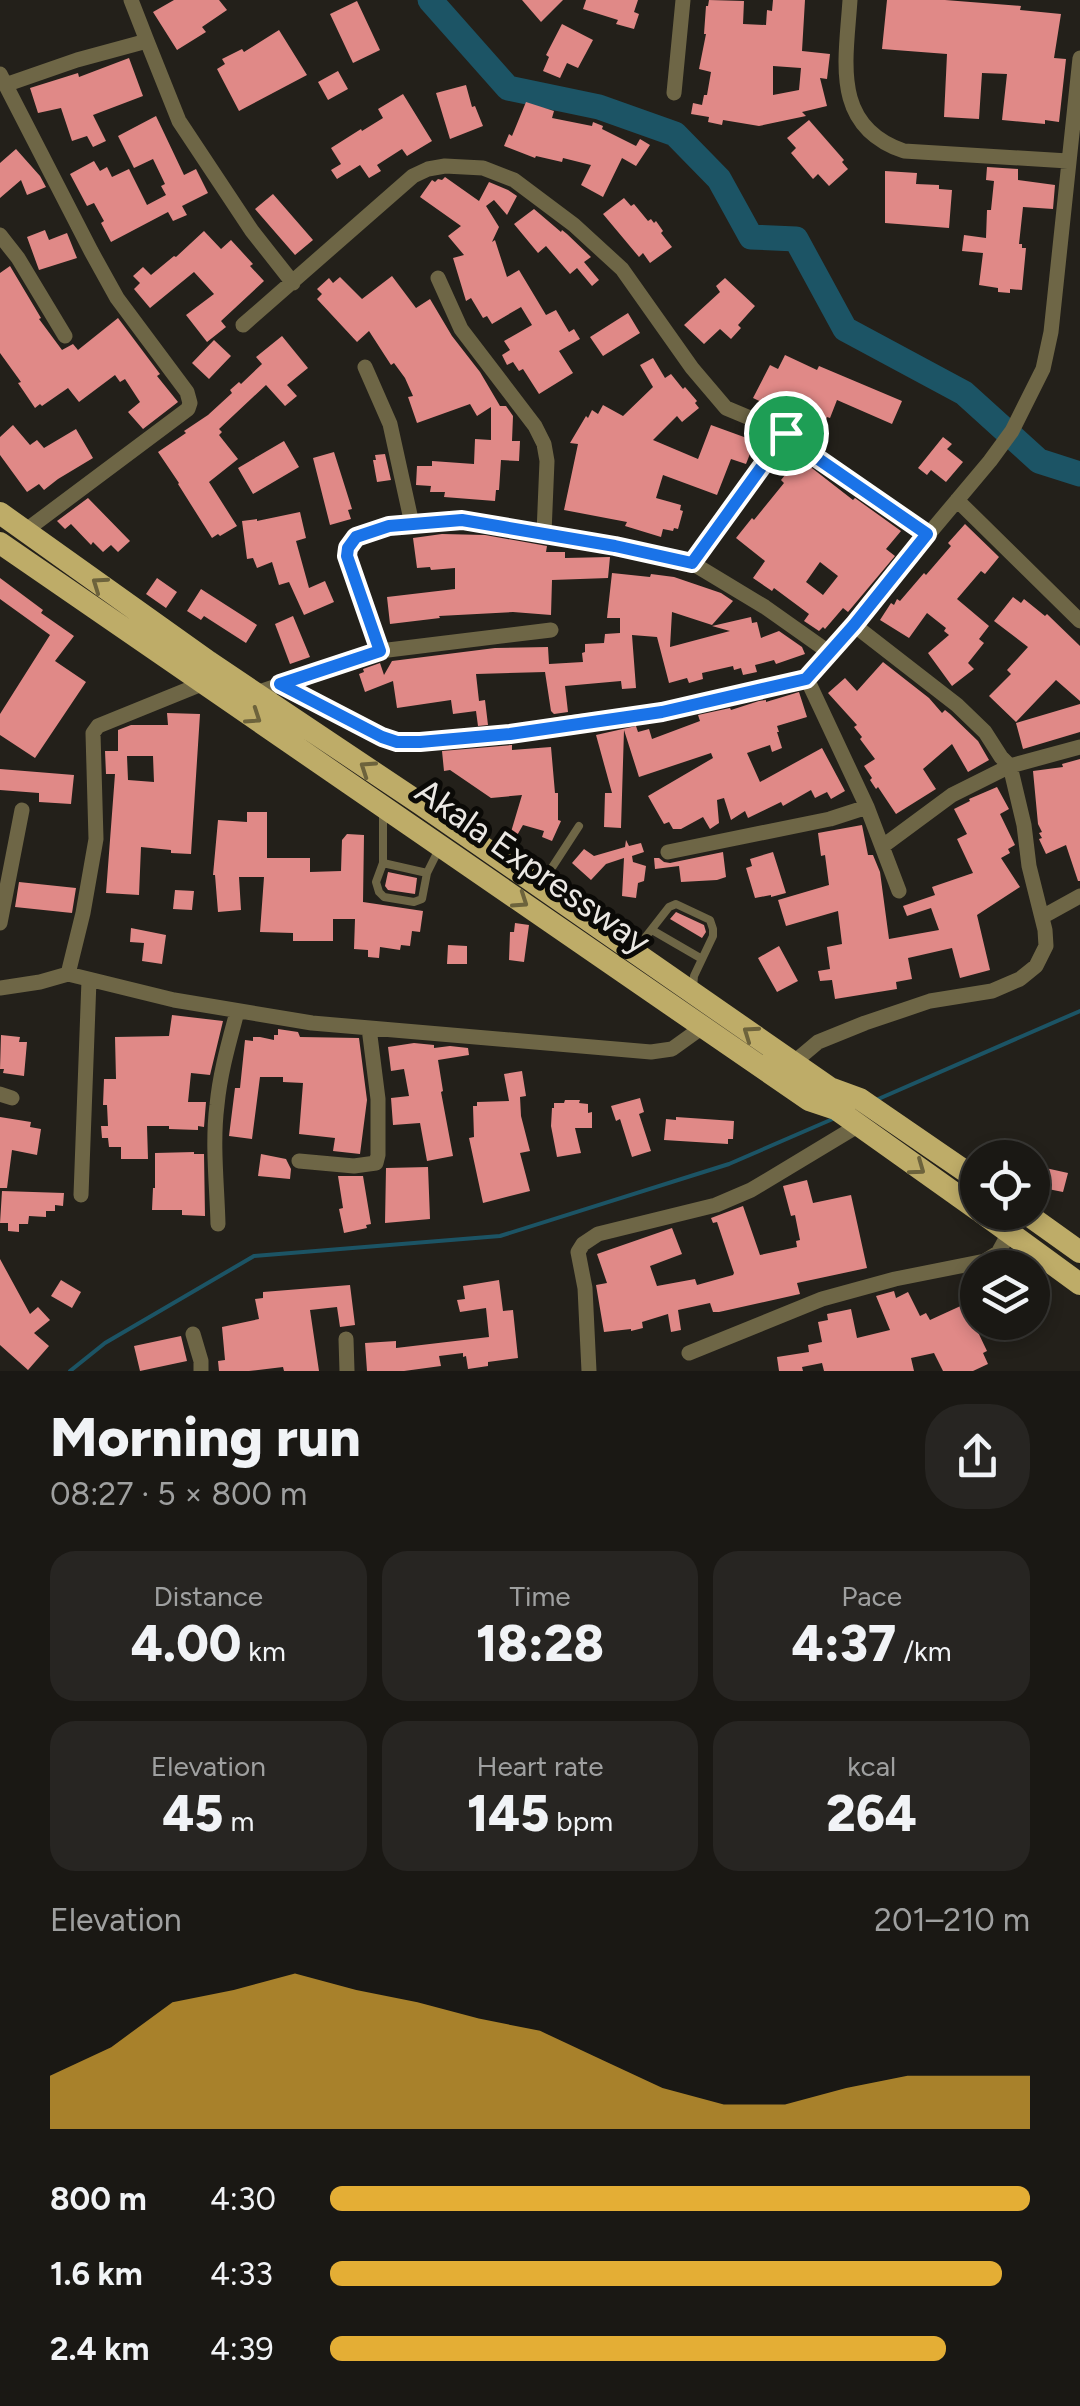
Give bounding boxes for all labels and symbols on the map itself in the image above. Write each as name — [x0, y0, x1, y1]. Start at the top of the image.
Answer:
pin — [744, 391, 829, 476]
one-way arrow — [92, 578, 111, 596]
one-way arrow — [243, 704, 261, 723]
one-way arrow — [360, 762, 379, 780]
street label: Akala Expressway — [408, 769, 659, 963]
one-way arrow — [510, 889, 529, 907]
one-way arrow — [742, 1027, 761, 1045]
one-way arrow — [907, 1156, 925, 1173]

